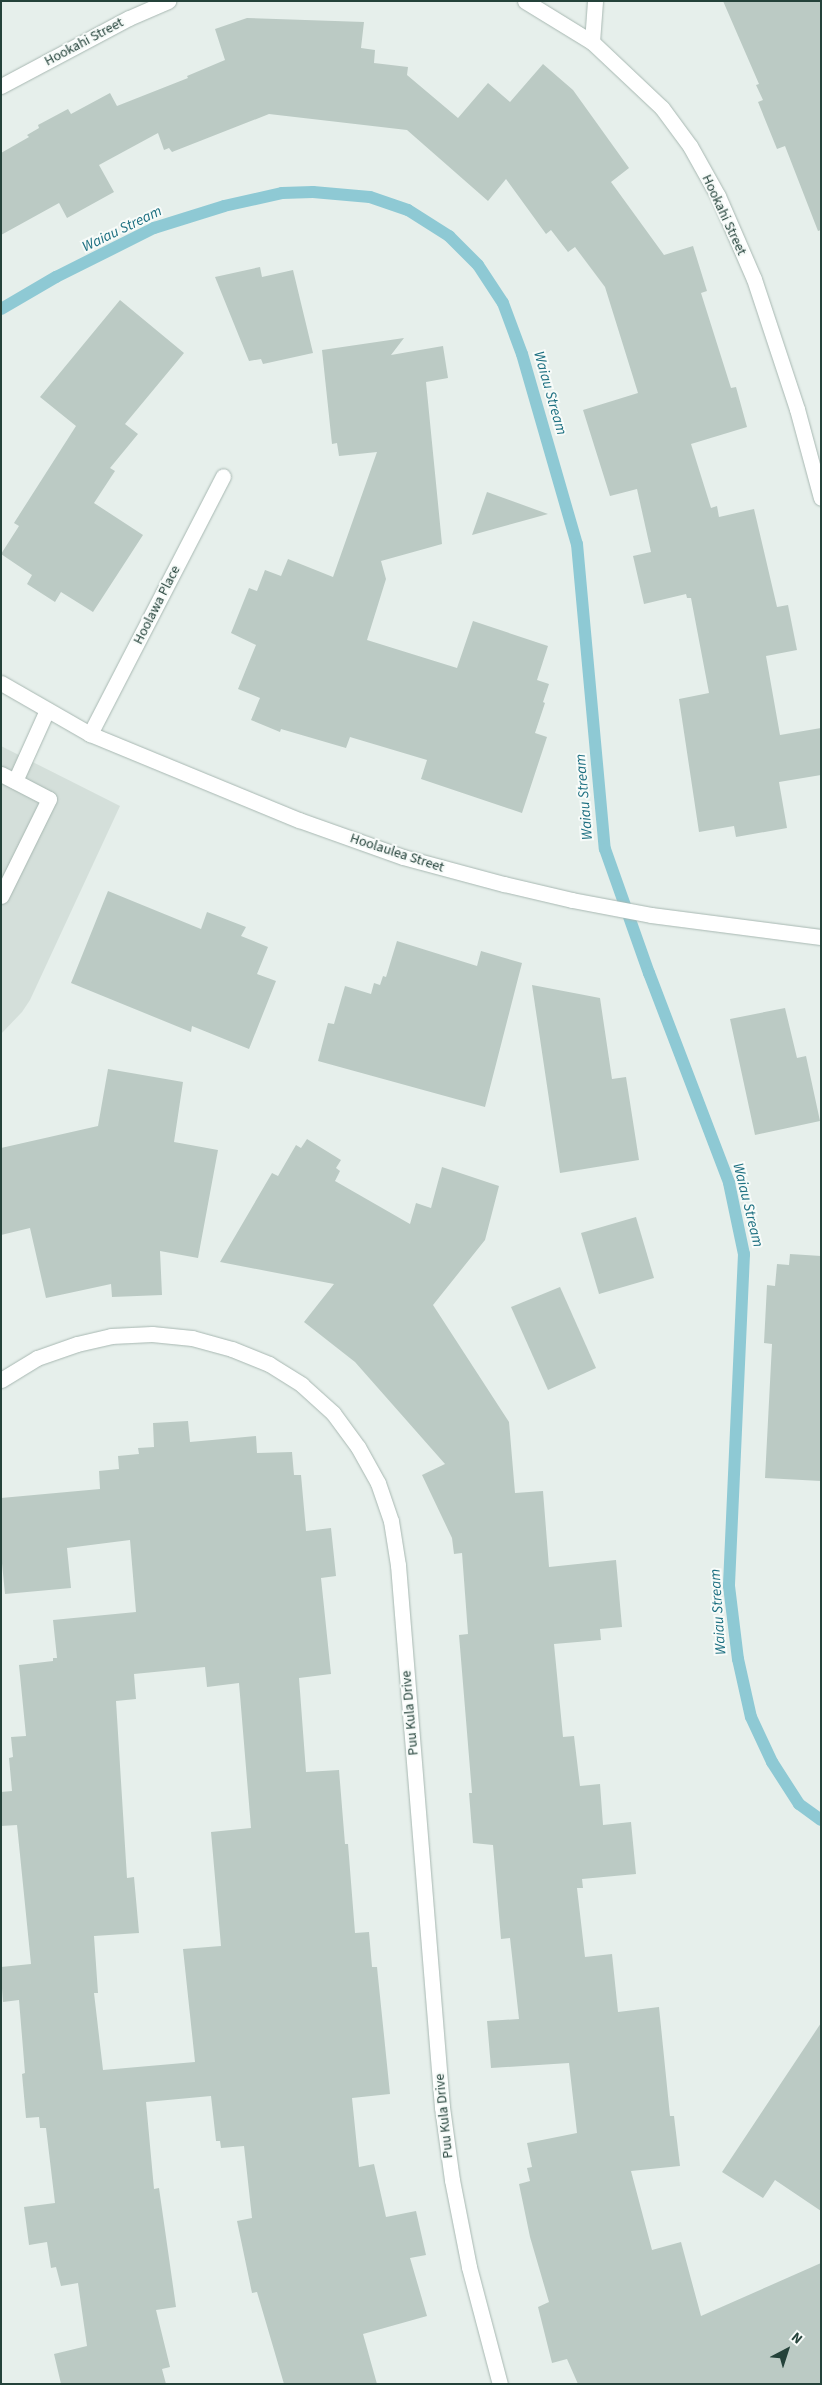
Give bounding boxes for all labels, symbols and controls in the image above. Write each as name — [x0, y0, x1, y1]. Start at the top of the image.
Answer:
street label: Hookahi Street — [42, 14, 126, 70]
street label: Hookahi Street — [698, 172, 750, 258]
water label: Waiau Stream — [79, 202, 165, 256]
water label: Waiau Stream — [529, 349, 571, 437]
street label: Hoolawa Place — [130, 563, 184, 647]
water label: Waiau Stream — [571, 753, 597, 841]
street label: Hoolaulea Street — [348, 830, 446, 876]
water label: Waiau Stream — [729, 1161, 767, 1249]
water label: Waiau Stream — [706, 1568, 730, 1656]
street label: Puu Kula Drive — [398, 1670, 422, 1756]
street label: Puu Kula Drive — [431, 2073, 457, 2159]
north arrow — [762, 2325, 812, 2375]
text: N — [787, 2328, 807, 2349]

